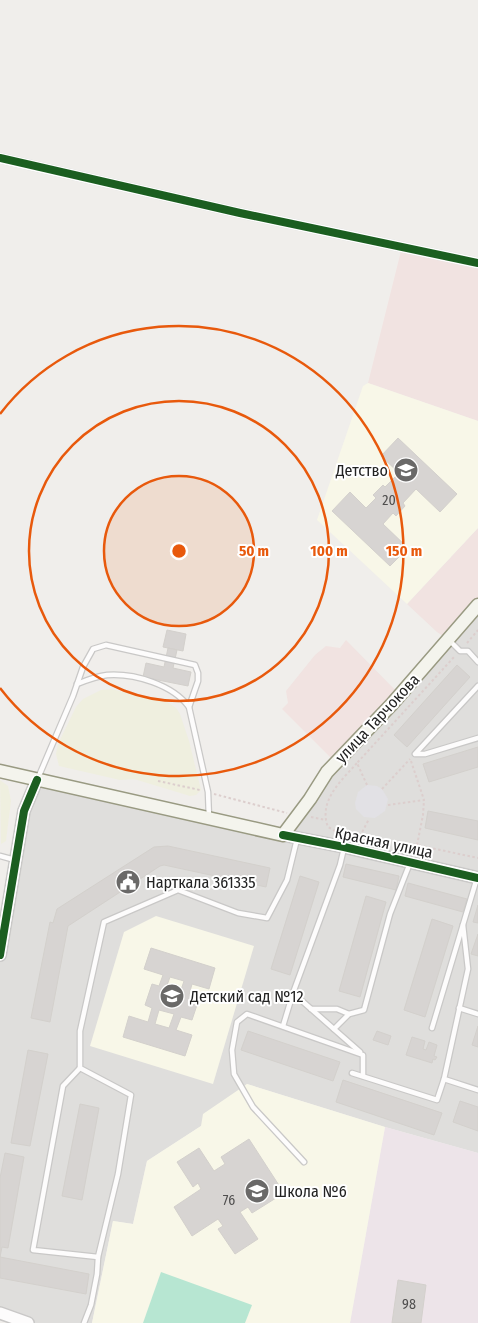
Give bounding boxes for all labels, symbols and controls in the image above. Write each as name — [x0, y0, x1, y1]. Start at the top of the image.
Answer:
school or university icon: Детство — [393, 457, 419, 483]
place label: Детство — [335, 461, 388, 480]
house number: 20 — [382, 492, 396, 509]
centre of rings — [170, 542, 188, 560]
text: 50 m — [239, 542, 269, 560]
text: 100 m — [310, 542, 348, 560]
text: 150 m — [386, 542, 422, 560]
street label: улица Тарчокова — [331, 670, 424, 767]
street label: Красная улица — [333, 823, 435, 862]
public building icon: Нарткала 361335 — [115, 869, 141, 895]
place label: Нарткала 361335 — [146, 873, 256, 892]
school or university icon: Детский сад №12 — [159, 983, 185, 1009]
place label: Детский сад №12 — [189, 987, 304, 1006]
school or university icon: Школа №6 — [244, 1178, 270, 1204]
place label: Школа №6 — [274, 1182, 347, 1201]
house number: 76 — [223, 1192, 235, 1209]
house number: 98 — [402, 1296, 416, 1313]

